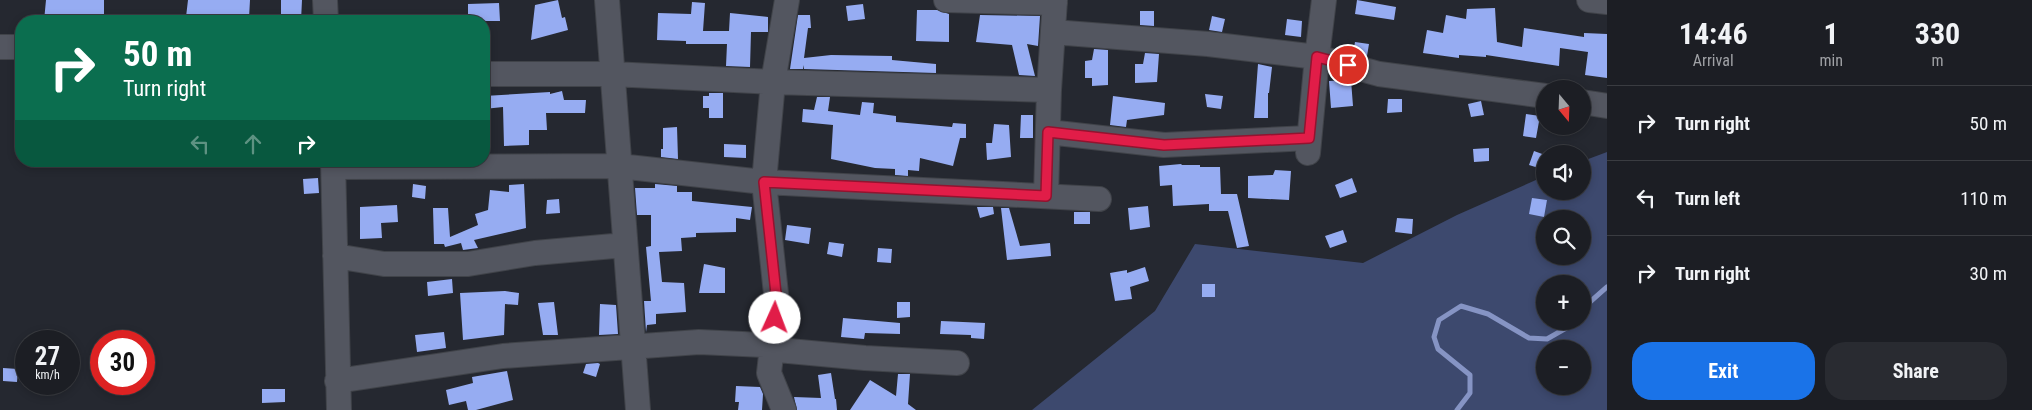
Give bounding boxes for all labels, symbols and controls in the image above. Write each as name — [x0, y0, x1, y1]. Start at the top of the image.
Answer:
text: 14:46 — [1679, 16, 1748, 51]
text: 1 — [1824, 16, 1839, 51]
text: 330 — [1915, 16, 1960, 51]
text: 50 m — [123, 34, 192, 75]
icon: right — [40, 35, 105, 100]
pin — [1327, 44, 1369, 86]
icon: arrive — [1334, 51, 1362, 79]
text: Arrival — [1693, 51, 1734, 70]
text: min — [1819, 51, 1843, 70]
text: m — [1931, 51, 1943, 70]
text: Turn right — [123, 76, 206, 101]
north arrow — [1536, 80, 1591, 135]
map controls — [1536, 80, 1591, 395]
icon: right — [1632, 109, 1660, 137]
text: Turn right — [1675, 112, 1750, 135]
text: 50 m — [1970, 112, 2007, 135]
icon: left — [186, 130, 214, 158]
icon: ahead — [239, 130, 267, 158]
icon: right — [292, 130, 320, 158]
button: sound — [1536, 145, 1591, 200]
icon: left — [1632, 184, 1660, 212]
text: Turn left — [1675, 187, 1740, 210]
text: 110 m — [1960, 187, 2007, 210]
button: search — [1536, 210, 1591, 265]
icon: right — [1632, 259, 1660, 287]
text: Turn right — [1675, 262, 1750, 285]
text: 30 m — [1970, 262, 2007, 285]
button: + — [1536, 275, 1591, 330]
position arrow — [748, 291, 800, 343]
speed limit sign: 30 — [90, 330, 155, 395]
button: − — [1536, 340, 1591, 395]
text: 27 — [35, 342, 60, 371]
button: Exit — [1632, 342, 1815, 400]
button: Share — [1825, 342, 2007, 400]
text: km/h — [35, 368, 60, 382]

